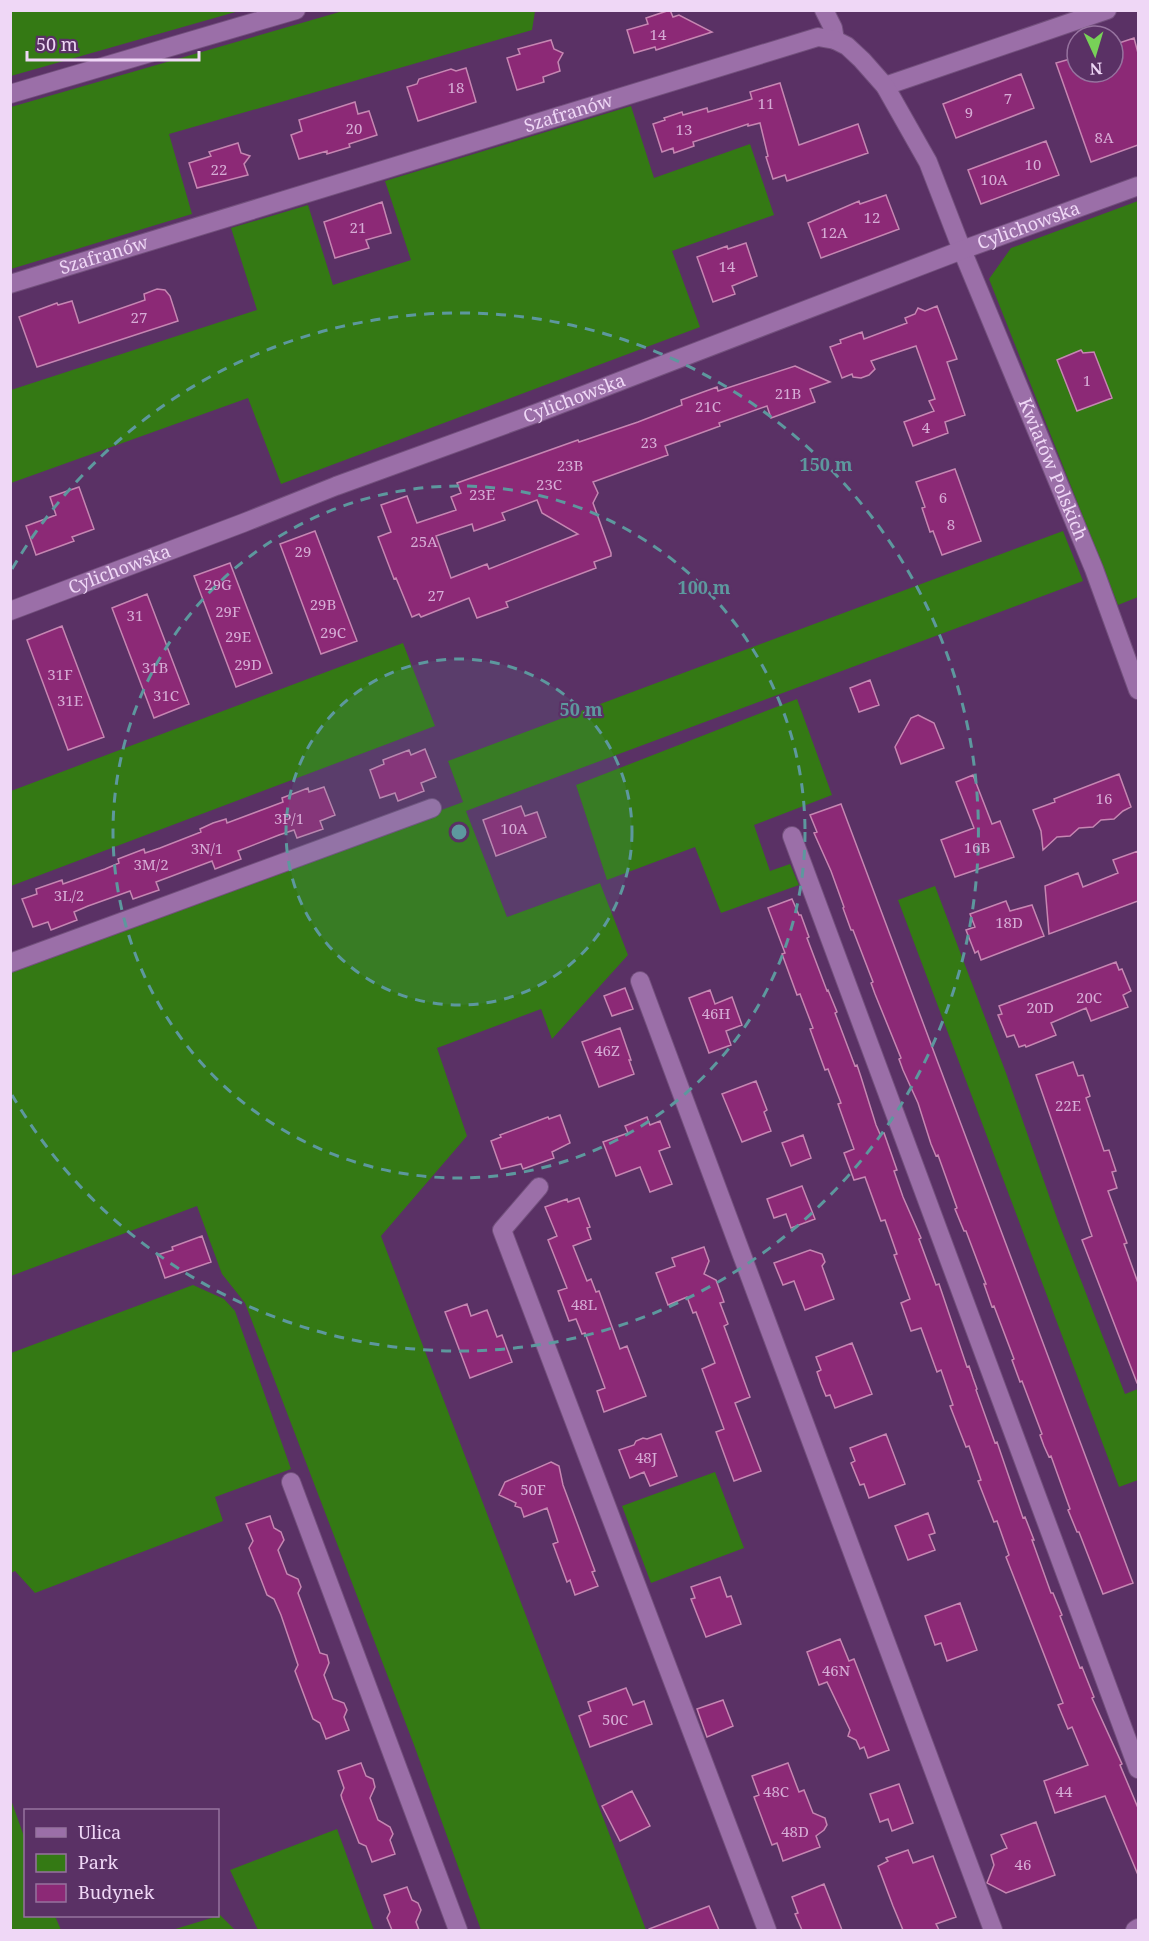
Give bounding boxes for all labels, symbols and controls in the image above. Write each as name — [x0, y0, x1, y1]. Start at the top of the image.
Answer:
scale bar — [27, 24, 200, 62]
house number: 14 — [650, 24, 667, 44]
north arrow — [1065, 24, 1125, 84]
text: 50 m — [36, 32, 78, 56]
text: N — [1089, 58, 1103, 80]
house number: 18 — [448, 77, 464, 97]
street label: Szafranów — [521, 87, 616, 137]
house number: 7 — [1004, 88, 1012, 108]
house number: 11 — [758, 93, 774, 113]
house number: 9 — [965, 102, 973, 122]
house number: 20 — [346, 118, 362, 138]
house number: 13 — [676, 119, 692, 139]
house number: 8A — [1095, 127, 1114, 147]
house number: 10 — [1025, 154, 1041, 174]
house number: 22 — [211, 159, 227, 179]
house number: 10A — [980, 169, 1008, 189]
street label: Cylichowska — [974, 195, 1083, 255]
house number: 12 — [864, 207, 880, 227]
house number: 21 — [350, 217, 366, 237]
house number: 12A — [820, 222, 848, 242]
street label: Szafranów — [56, 229, 151, 279]
house number: 14 — [719, 256, 736, 276]
house number: 27 — [131, 307, 147, 327]
street label: Cylichowska — [520, 367, 629, 428]
house number: 1 — [1083, 370, 1091, 390]
house number: 21B — [775, 383, 801, 403]
street label: Kwiatów Polskich — [1014, 394, 1094, 544]
house number: 21C — [695, 396, 721, 416]
house number: 4 — [922, 417, 931, 437]
house number: 23 — [641, 432, 657, 452]
text: 150 m — [800, 452, 853, 476]
house number: 23B — [557, 455, 583, 475]
house number: 23C — [536, 474, 562, 494]
house number: 23E — [469, 484, 495, 504]
house number: 6 — [939, 487, 947, 507]
house number: 8 — [947, 514, 955, 534]
house number: 25A — [410, 531, 438, 551]
street label: Cylichowska — [65, 538, 174, 599]
house number: 29 — [295, 541, 311, 561]
house number: 29G — [204, 574, 232, 594]
text: 100 m — [678, 575, 731, 599]
house number: 27 — [428, 585, 444, 605]
house number: 29B — [310, 594, 336, 614]
house number: 29F — [215, 601, 241, 621]
house number: 31 — [127, 605, 143, 625]
house number: 29C — [320, 622, 346, 642]
house number: 29E — [225, 626, 251, 646]
house number: 29D — [234, 654, 262, 674]
house number: 31B — [142, 657, 168, 677]
house number: 31F — [47, 664, 73, 684]
house number: 31C — [153, 685, 179, 705]
house number: 31E — [57, 690, 83, 710]
text: 50 m — [560, 697, 603, 721]
house number: 16 — [1096, 788, 1112, 808]
house number: 3P/1 — [274, 808, 304, 828]
house number: 10A — [500, 818, 528, 838]
centre of rings — [449, 822, 469, 842]
house number: 16B — [964, 837, 990, 857]
house number: 3N/1 — [191, 838, 223, 858]
house number: 3M/2 — [133, 854, 169, 874]
house number: 3L/2 — [54, 885, 84, 905]
house number: 18D — [995, 912, 1023, 932]
house number: 20C — [1076, 987, 1102, 1007]
house number: 20D — [1026, 997, 1054, 1017]
house number: 46H — [702, 1003, 730, 1023]
house number: 46Z — [594, 1040, 620, 1060]
house number: 22E — [1055, 1095, 1081, 1115]
house number: 48L — [571, 1294, 597, 1314]
house number: 48J — [635, 1447, 657, 1467]
house number: 50F — [520, 1479, 546, 1499]
house number: 46N — [822, 1660, 851, 1680]
house number: 50C — [602, 1709, 628, 1729]
house number: 48C — [763, 1781, 789, 1801]
house number: 44 — [1056, 1781, 1073, 1801]
legend — [24, 1809, 219, 1917]
text: Ulica — [78, 1820, 121, 1844]
house number: 48D — [781, 1821, 809, 1841]
text: Park — [78, 1850, 118, 1874]
house number: 46 — [1015, 1854, 1031, 1874]
text: Budynek — [78, 1880, 155, 1904]

